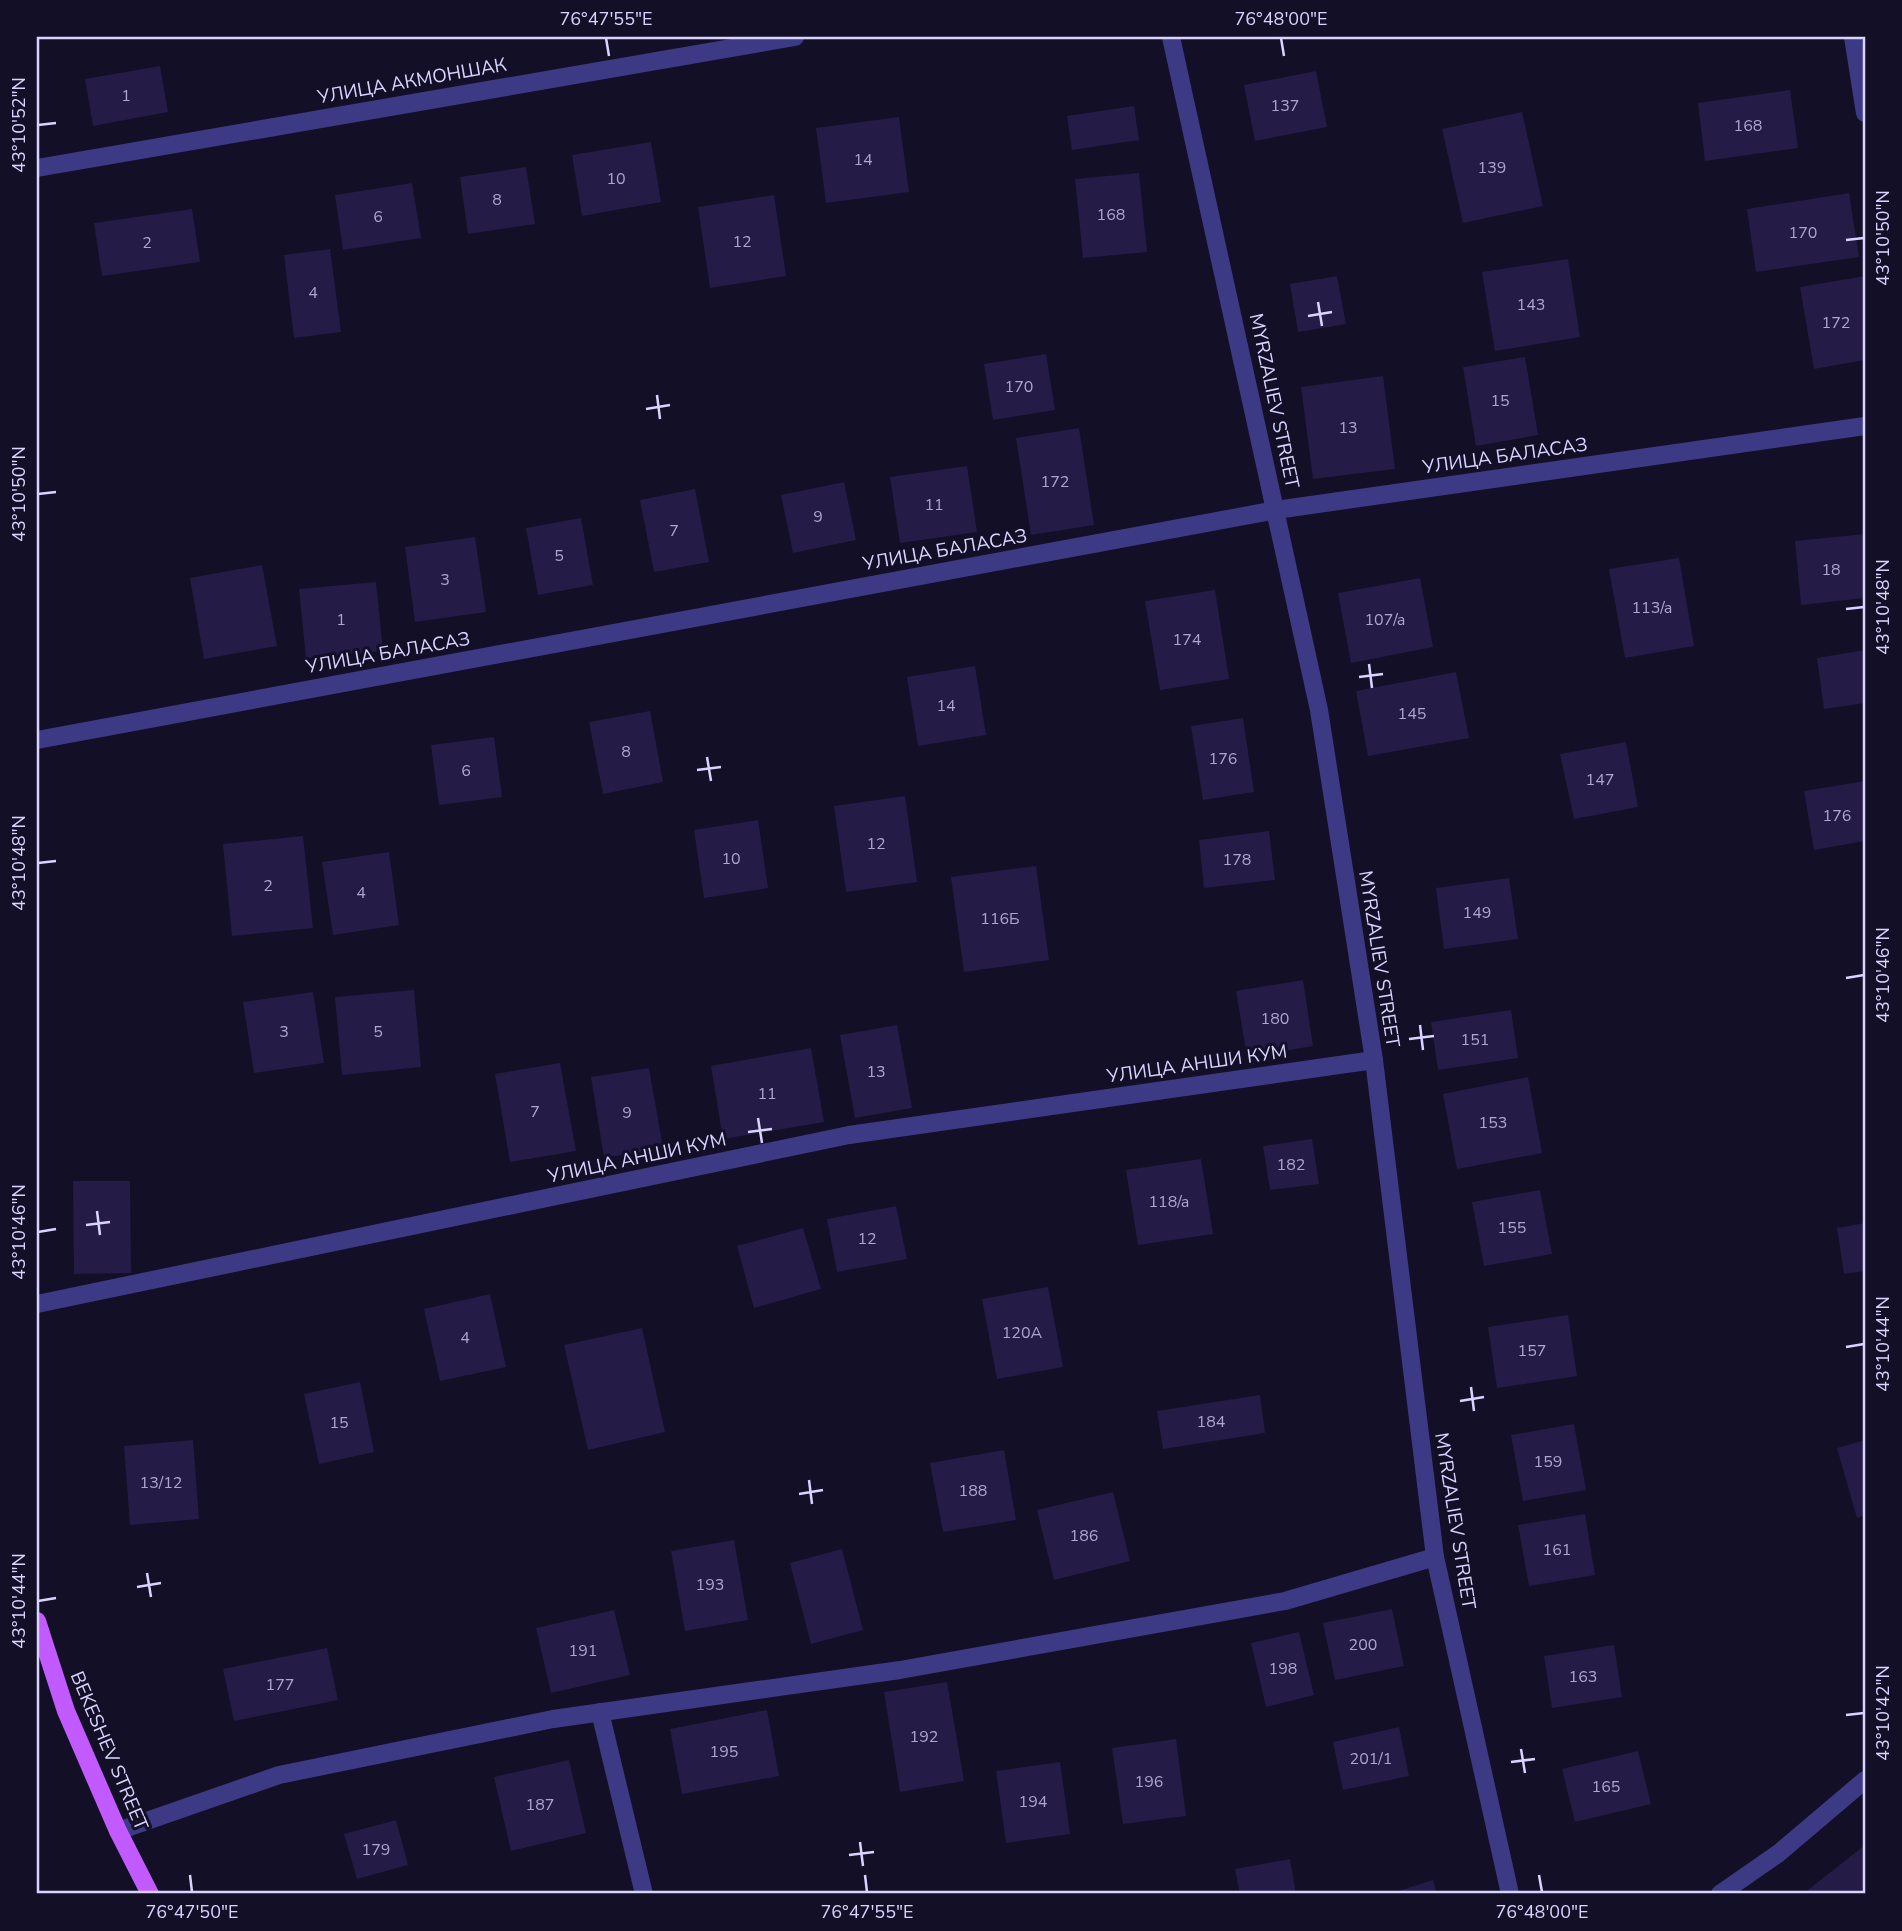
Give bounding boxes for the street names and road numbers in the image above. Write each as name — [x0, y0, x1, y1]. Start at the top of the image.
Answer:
street label: УЛИЦА АКМОНШАК — [314, 52, 509, 111]
street label: MYRZALIEV STREET — [1243, 311, 1305, 492]
street label: УЛИЦА БАЛАСАЗ — [1420, 432, 1589, 481]
street label: УЛИЦА БАЛАСАЗ — [860, 523, 1029, 577]
street label: УЛИЦА БАЛАСАЗ — [303, 626, 472, 680]
street label: MYRZALIEV STREET — [1352, 869, 1406, 1050]
street label: УЛИЦА АНШИ КУМ — [1104, 1038, 1289, 1090]
street label: УЛИЦА АНШИ КУМ — [544, 1126, 729, 1190]
street label: MYRZALIEV STREET — [1428, 1431, 1482, 1612]
street label: BEKESHEV STREET — [64, 1667, 155, 1835]

